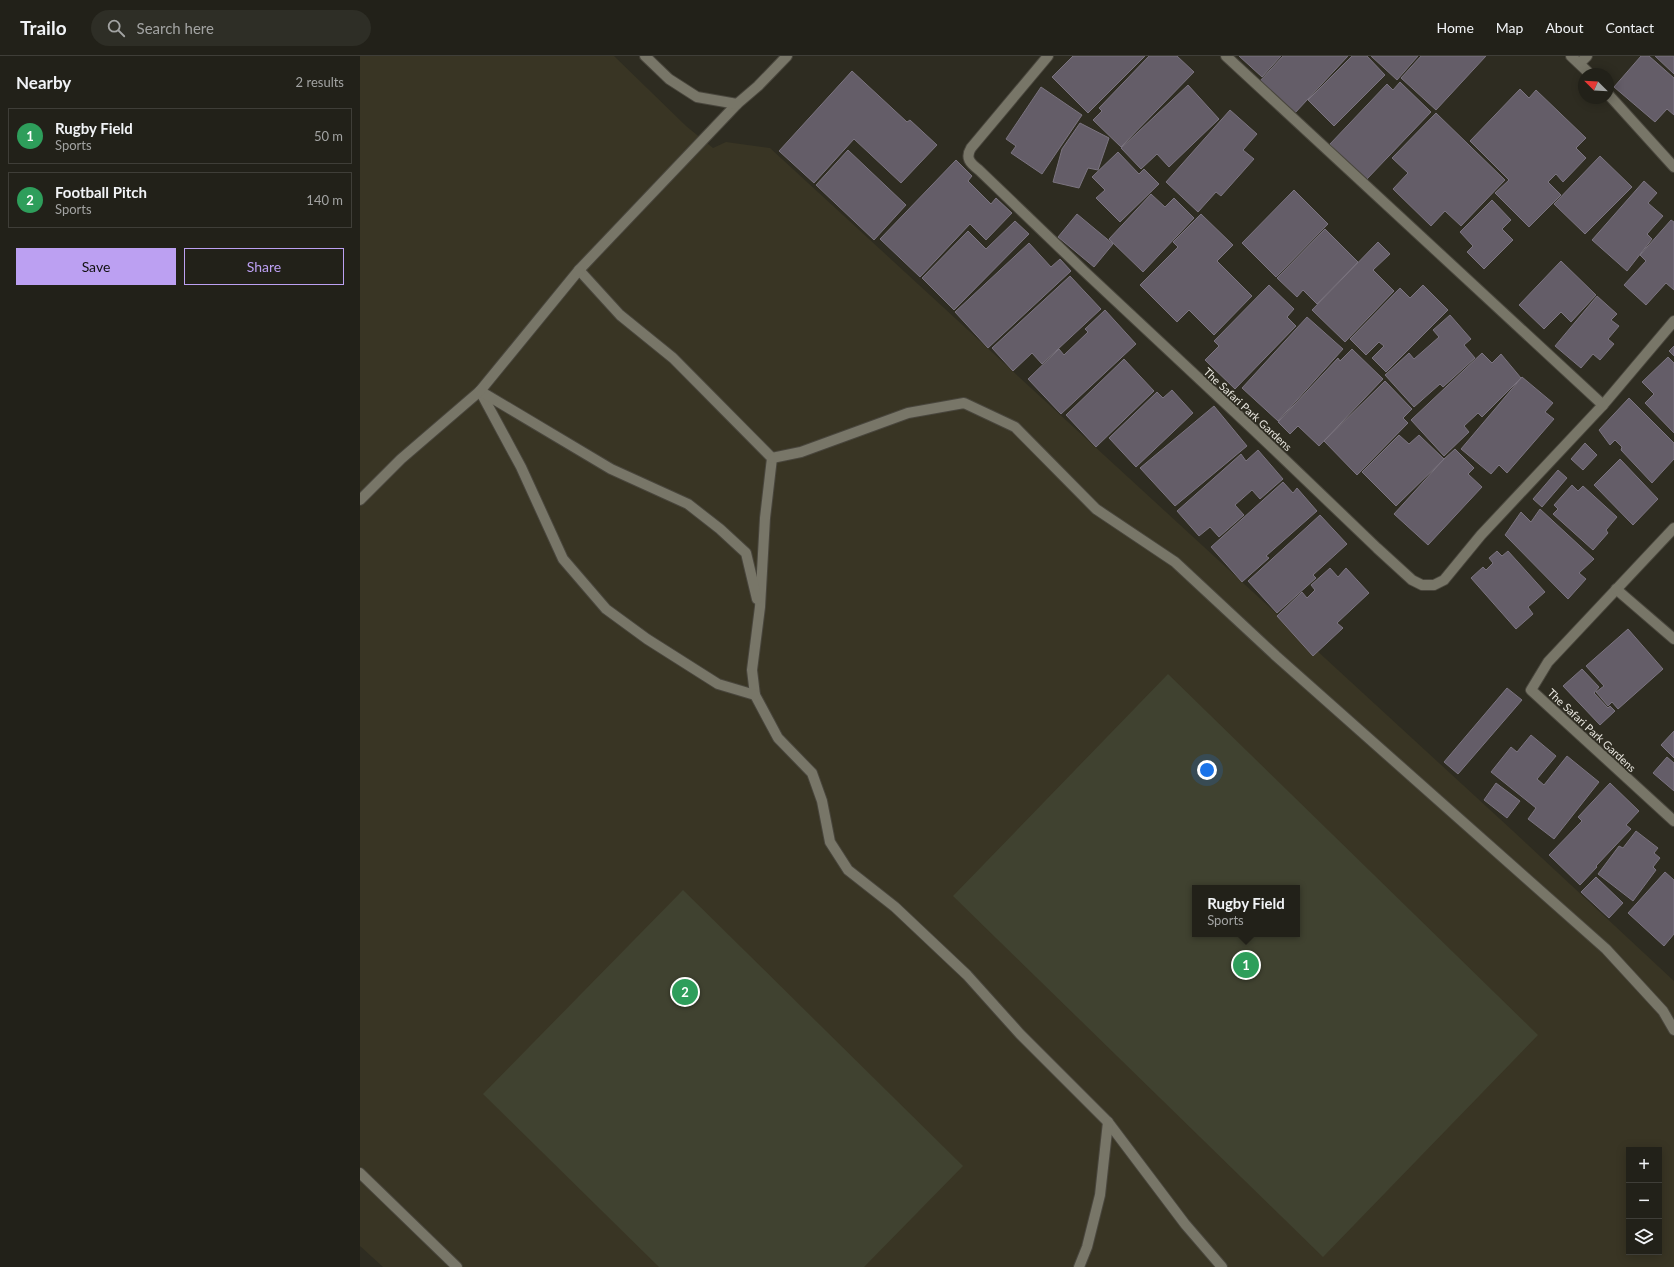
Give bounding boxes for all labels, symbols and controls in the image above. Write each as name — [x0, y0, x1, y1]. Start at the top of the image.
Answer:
search box — [91, 10, 371, 46]
text: Trailo — [20, 16, 67, 39]
icon: search — [105, 17, 127, 39]
text: Search here — [137, 19, 214, 37]
text: Home — [1436, 19, 1474, 36]
text: Map — [1496, 19, 1523, 36]
text: About — [1545, 19, 1583, 36]
text: Contact — [1605, 19, 1654, 36]
north arrow — [1578, 68, 1614, 104]
text: Nearby — [16, 72, 71, 93]
text: 2 results — [296, 74, 344, 90]
text: Rugby Field — [55, 119, 133, 137]
text: 1 — [26, 128, 34, 144]
text: 50 m — [314, 128, 343, 144]
text: Sports — [55, 137, 92, 153]
text: Football Pitch — [55, 183, 147, 201]
text: 2 — [26, 192, 34, 208]
text: 140 m — [306, 192, 343, 208]
text: Sports — [55, 201, 92, 217]
button: Save — [16, 248, 176, 285]
button: Share — [184, 248, 344, 285]
street label: The Safari Park Gardens — [1201, 365, 1295, 453]
street label: The Safari Park Gardens — [1545, 686, 1639, 774]
your location — [1197, 760, 1217, 780]
popup — [1192, 885, 1300, 937]
text: Rugby Field — [1207, 894, 1285, 912]
text: Sports — [1207, 912, 1244, 928]
pin: 1 — [1233, 950, 1259, 980]
pin: 2 — [672, 977, 698, 1007]
map controls — [1626, 1147, 1662, 1255]
button: + — [1626, 1147, 1662, 1183]
button: − — [1626, 1183, 1662, 1219]
button: layers — [1626, 1219, 1662, 1255]

